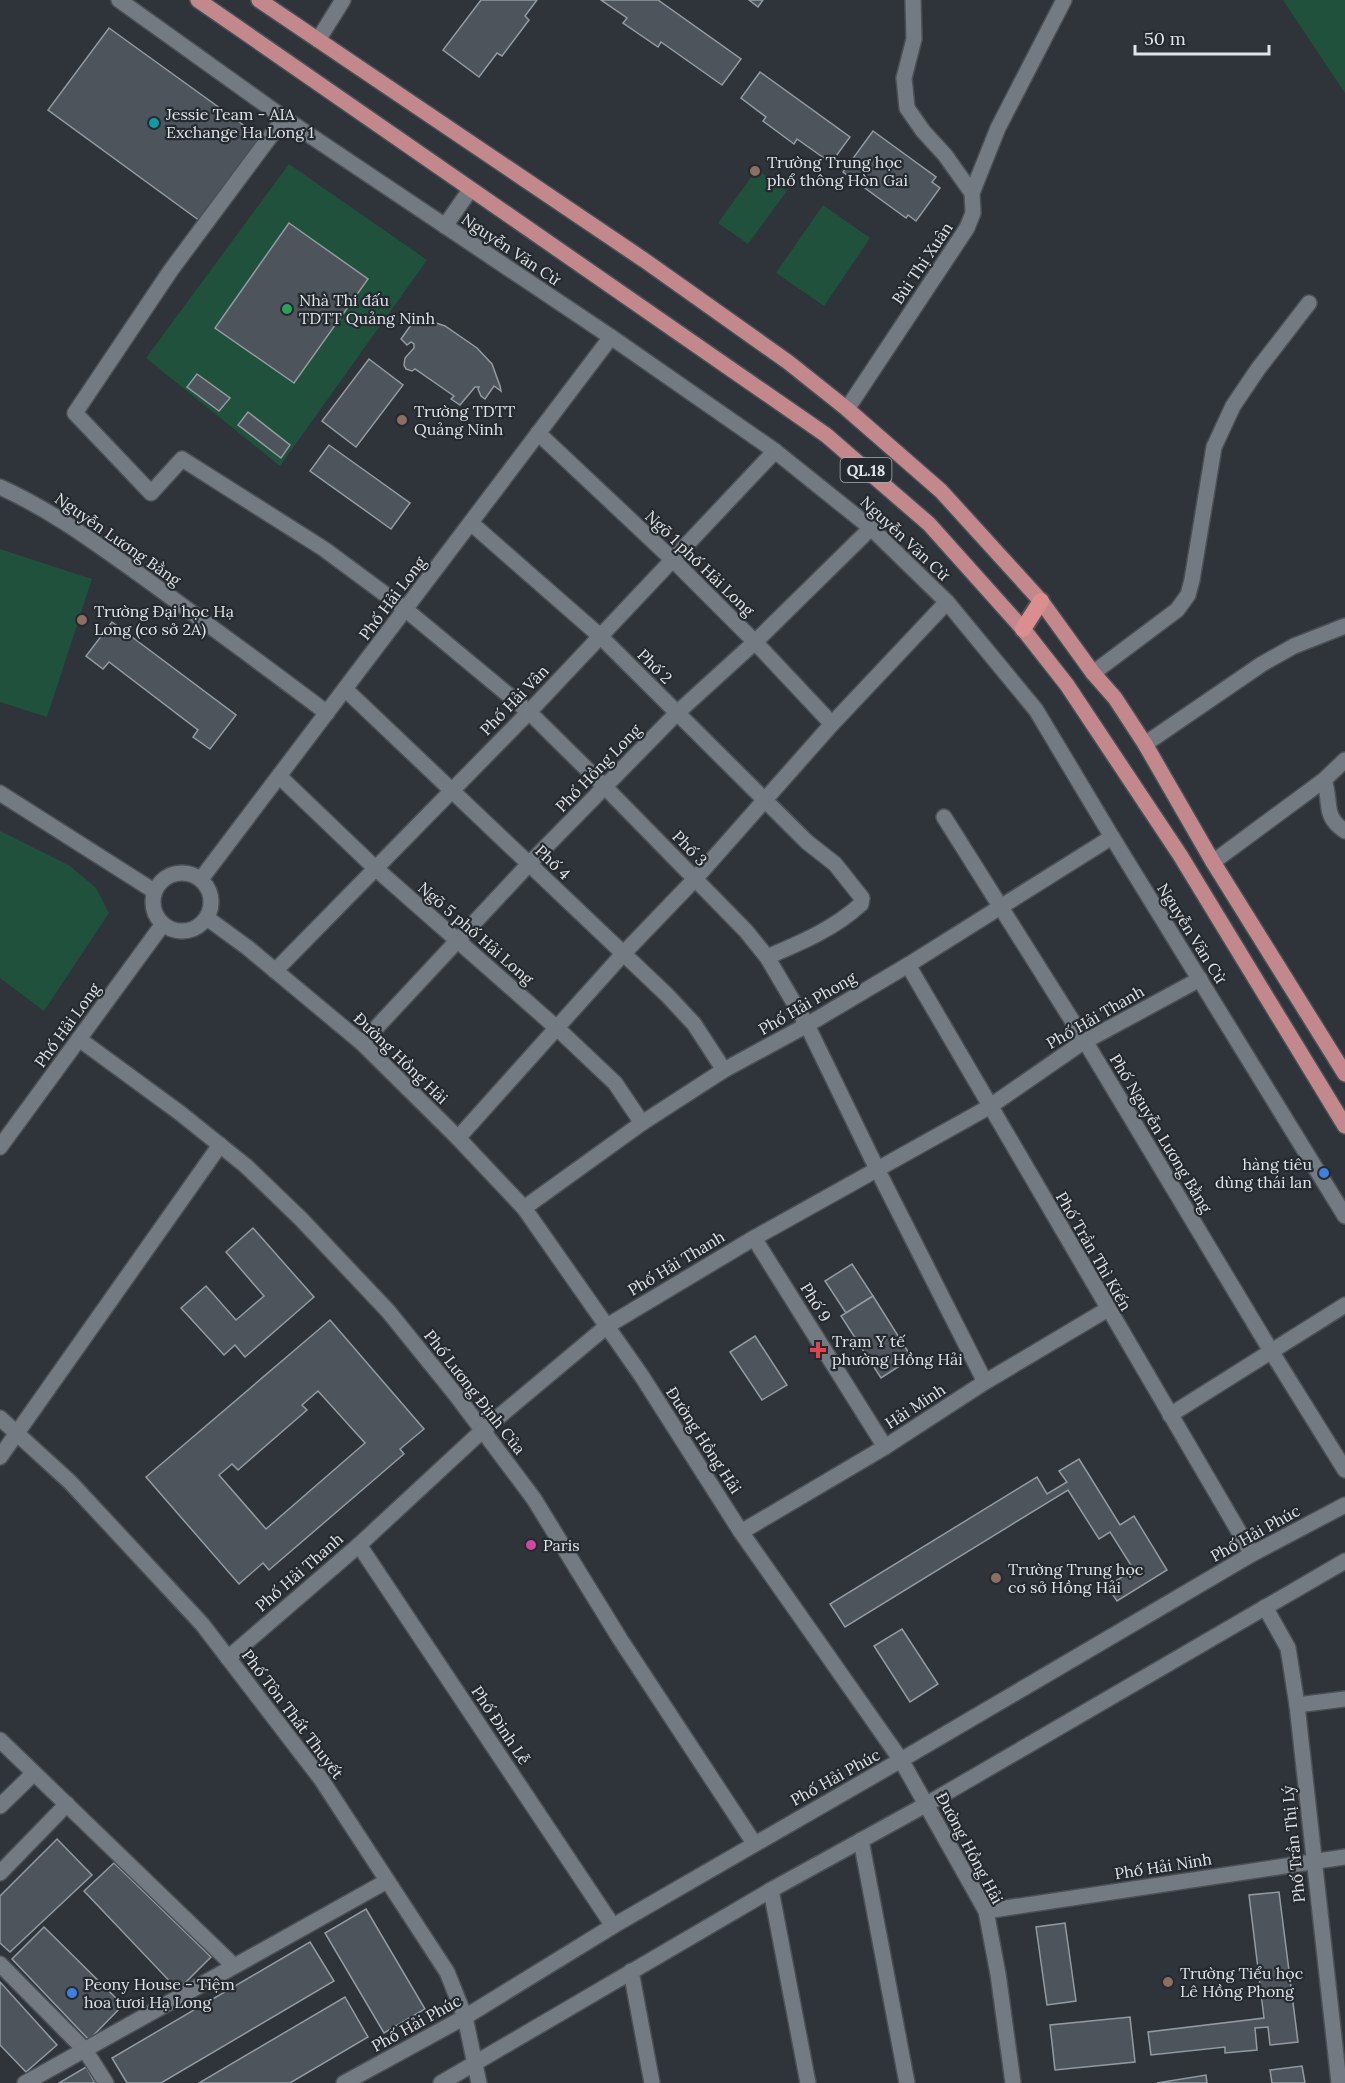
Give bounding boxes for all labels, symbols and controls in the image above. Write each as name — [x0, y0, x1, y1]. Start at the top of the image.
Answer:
scale bar — [1135, 18, 1268, 56]
text: 50 m — [1144, 27, 1186, 50]
place label: Jessie Team - AIA Exchange Ha Long 1 — [165, 104, 314, 142]
marker: Jessie Team - AIA Exchange Ha Long 1 — [147, 116, 161, 130]
place label: Trường Trung học phổ thông Hòn Gai — [767, 152, 908, 190]
marker: Trường Trung học phổ thông Hòn Gai — [748, 164, 762, 178]
street label: Nguyễn Văn Cừ — [458, 209, 565, 290]
street label: Bùi Thị Xuân — [887, 218, 957, 308]
place label: Nhà Thi đấu TDTT Quảng Ninh — [299, 290, 436, 328]
marker: Nhà Thi đấu TDTT Quảng Ninh — [280, 302, 294, 316]
place label: Trường TDTT Quảng Ninh — [414, 401, 515, 439]
marker: Trường TDTT Quảng Ninh — [395, 413, 409, 427]
road number: QL.18 — [840, 458, 892, 482]
street label: Nguyễn Lương Bằng — [51, 488, 186, 591]
street label: Nguyễn Văn Cừ — [856, 492, 955, 585]
street label: Ngõ 1 phố Hải Long — [641, 506, 759, 621]
street label: Phố Hải Long — [354, 551, 431, 644]
place label: Trường Đại học Hạ Long (cơ sở 2A) — [94, 601, 234, 640]
marker: Trường Đại học Hạ Long (cơ sở 2A) — [75, 613, 89, 627]
street label: Phố 2 — [633, 644, 677, 688]
street label: Phố Hải Vân — [475, 660, 553, 739]
street label: Phố Hồng Long — [551, 719, 646, 816]
street label: Phố 3 — [668, 826, 712, 870]
street label: Phố 4 — [531, 840, 575, 884]
street label: Ngõ 5 phố Hải Long — [414, 877, 539, 989]
street label: Nguyễn Văn Cừ — [1153, 879, 1232, 988]
street label: Phố Hải Phong — [755, 966, 860, 1039]
street label: Phố Hải Long — [30, 978, 105, 1071]
street label: Phố Hải Thanh — [1043, 981, 1148, 1053]
street label: Đường Hồng Hải — [350, 1008, 452, 1108]
street label: Phố Nguyễn Lương Bằng — [1106, 1050, 1217, 1217]
place label: hàng tiêu dùng thái lan — [1215, 1154, 1312, 1192]
marker: hàng tiêu dùng thái lan — [1317, 1166, 1331, 1180]
street label: Phố Trần Thì Kiến — [1052, 1188, 1136, 1314]
street label: Phố Hải Thanh — [624, 1226, 728, 1300]
street label: Phố 9 — [796, 1279, 836, 1325]
street label: Phố Lương Định Của — [420, 1326, 530, 1458]
place label: Trạm Y tế phường Hồng Hải — [832, 1331, 963, 1369]
marker: Trạm Y tế phường Hồng Hải — [809, 1341, 827, 1359]
street label: Hải Minh — [881, 1379, 949, 1433]
street label: Đường Hồng Hải — [662, 1383, 746, 1497]
street label: Phố Hải Phúc — [1207, 1500, 1303, 1566]
street label: Phố Hải Thanh — [251, 1528, 347, 1615]
place label: Paris — [543, 1535, 580, 1555]
marker: Paris — [524, 1538, 538, 1552]
place label: Trường Trung học cơ sở Hồng Hải — [1008, 1559, 1143, 1597]
marker: Trường Trung học cơ sở Hồng Hải — [989, 1571, 1003, 1585]
street label: Phố Tôn Thất Thuyết — [238, 1645, 349, 1783]
street label: Phố Đinh Lễ — [467, 1682, 535, 1768]
street label: Phố Hải Phúc — [787, 1744, 883, 1810]
street label: Phố Trần Thị Lý — [1277, 1784, 1309, 1904]
street label: Đường Hồng Hải — [932, 1789, 1008, 1907]
street label: Phố Hải Ninh — [1113, 1848, 1213, 1884]
place label: Trường Tiểu học Lê Hồng Phong — [1180, 1963, 1303, 2001]
place label: Peony House - Tiệm hoa tươi Hạ Long — [84, 1974, 235, 2012]
marker: Trường Tiểu học Lê Hồng Phong — [1161, 1975, 1175, 1989]
marker: Peony House - Tiệm hoa tươi Hạ Long — [65, 1986, 79, 2000]
street label: Phố Hải Phúc — [368, 1990, 464, 2056]

